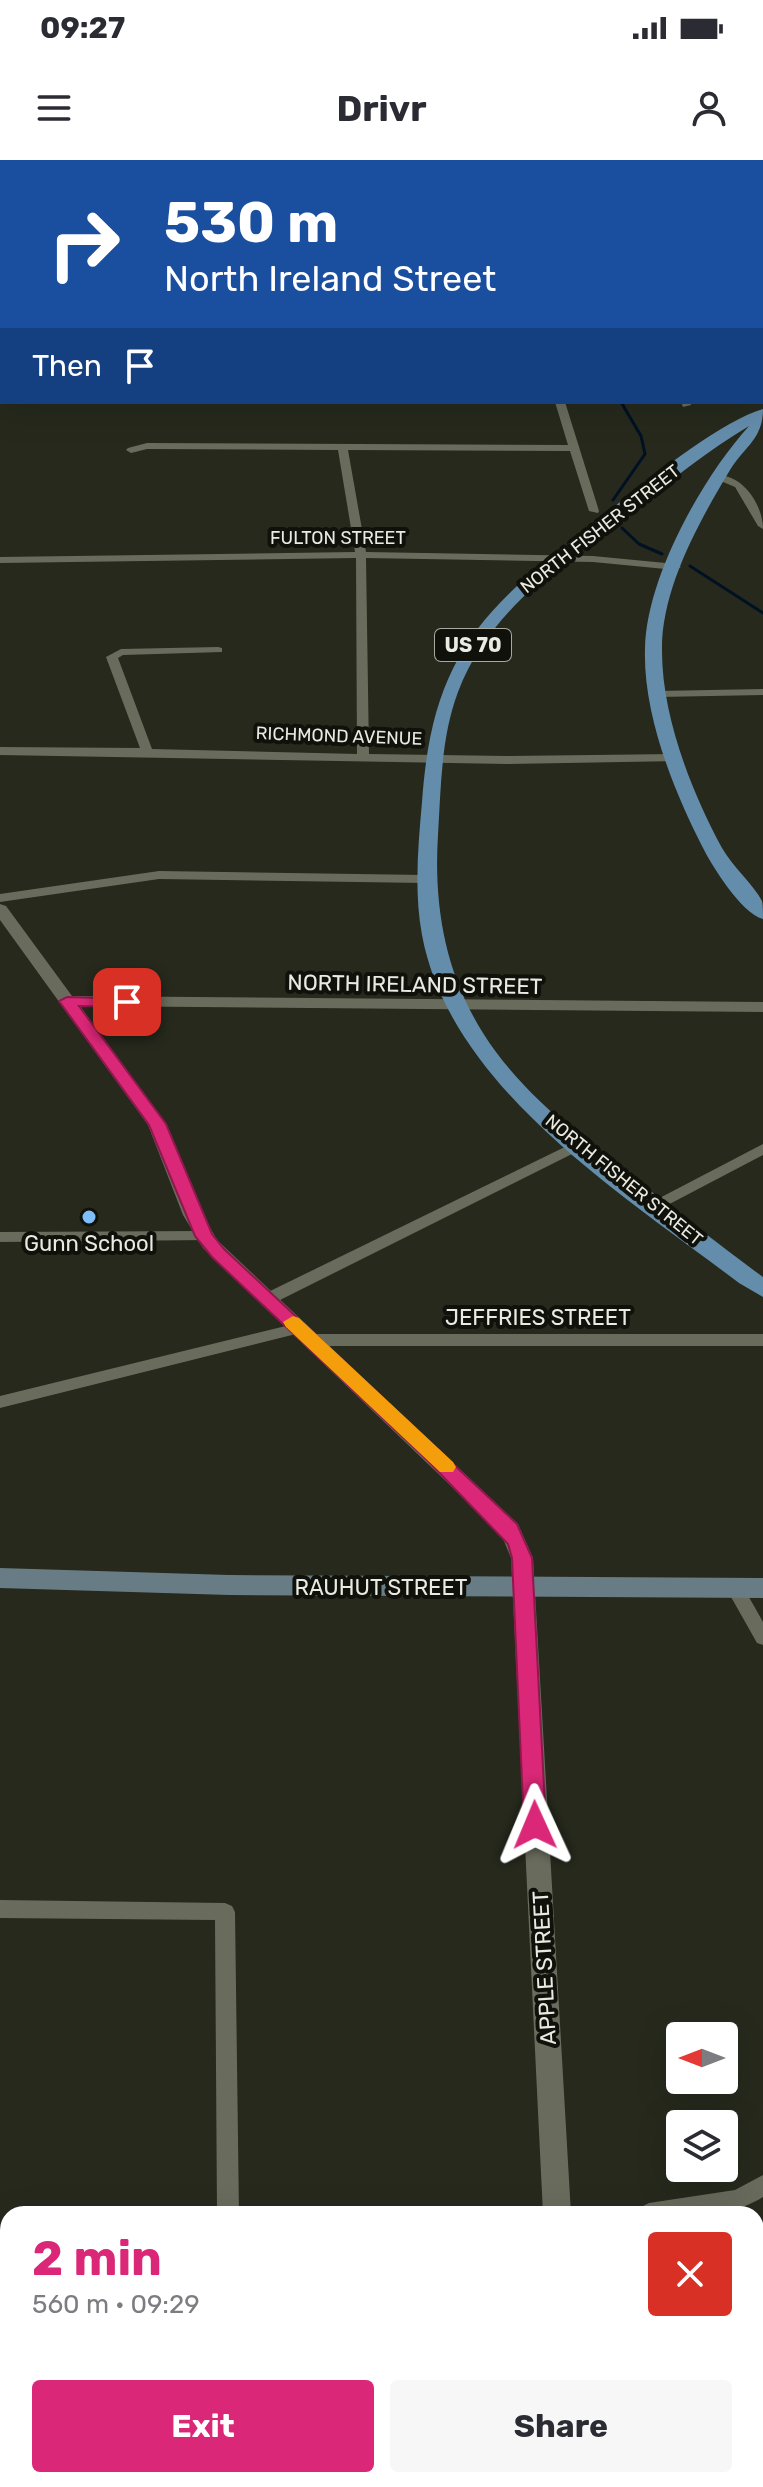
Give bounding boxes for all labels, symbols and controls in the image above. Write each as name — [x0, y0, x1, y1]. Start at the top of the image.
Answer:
text: 09:27 — [40, 10, 125, 46]
icon: menu — [32, 86, 76, 130]
icon: person — [687, 86, 731, 130]
text: Drivr — [336, 87, 427, 130]
text: 530 m — [164, 190, 338, 256]
icon: right — [32, 192, 136, 296]
text: North Ireland Street — [164, 257, 496, 300]
icon: arrive — [118, 344, 162, 388]
text: Then — [32, 348, 102, 384]
street label: NORTH FISHER STREET — [516, 460, 684, 598]
street label: FULTON STREET — [270, 527, 406, 549]
road number: US 70 — [435, 629, 511, 661]
street label: RICHMOND AVENUE — [255, 722, 423, 750]
pin — [93, 968, 161, 1036]
street label: NORTH IRELAND STREET — [287, 969, 543, 1000]
icon: arrive — [105, 980, 149, 1024]
street label: NORTH FISHER STREET — [541, 1110, 707, 1250]
marker: Gunn School — [80, 1208, 98, 1226]
place label: Gunn School — [24, 1230, 154, 1257]
street label: JEFFRIES STREET — [445, 1304, 631, 1331]
street label: RAUHUT STREET — [294, 1574, 468, 1601]
position arrow — [493, 1783, 577, 1867]
street label: APPLE STREET — [527, 1890, 562, 2046]
north arrow — [666, 2022, 738, 2094]
map controls — [666, 2022, 738, 2182]
button: layers — [666, 2110, 738, 2182]
text: 2 min — [32, 2230, 162, 2287]
button: close — [648, 2232, 732, 2316]
text: 560 m · 09:29 — [32, 2289, 200, 2320]
button: Exit — [32, 2380, 374, 2472]
button: Share — [390, 2380, 732, 2472]

